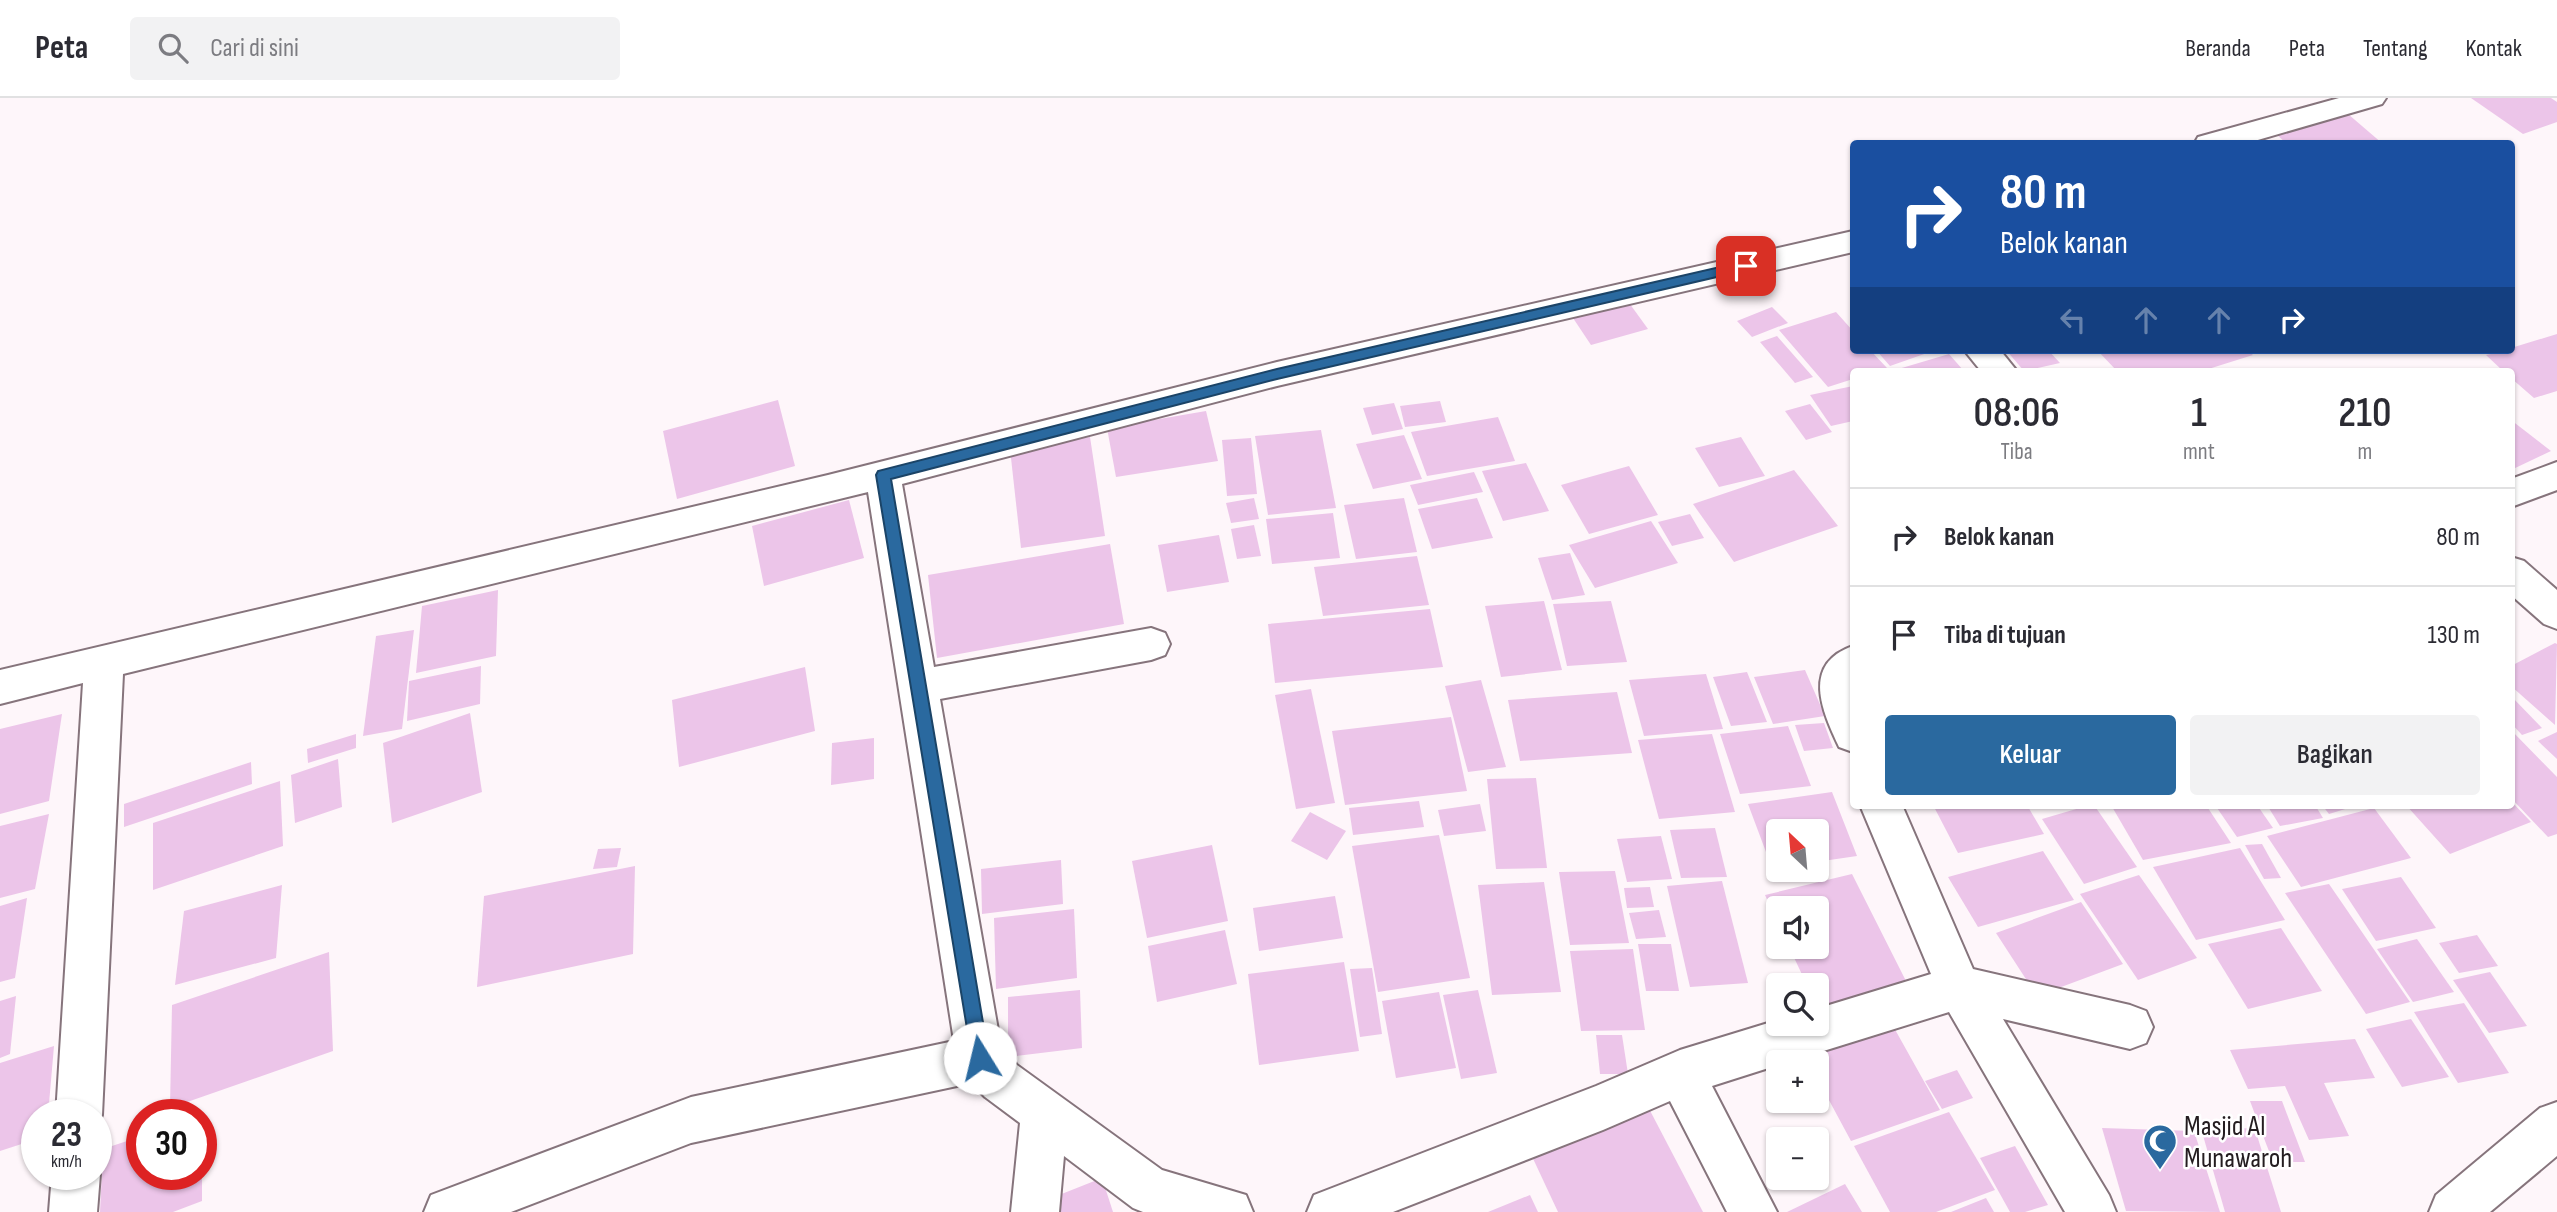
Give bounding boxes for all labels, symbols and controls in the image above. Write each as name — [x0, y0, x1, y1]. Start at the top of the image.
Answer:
search box — [130, 17, 620, 80]
text: Peta — [35, 28, 88, 68]
icon: search — [154, 29, 192, 67]
text: Cari di sini — [210, 33, 299, 64]
text: Beranda — [2185, 34, 2251, 63]
text: Peta — [2289, 34, 2325, 63]
text: Tentang — [2363, 34, 2428, 63]
text: Kontak — [2466, 34, 2522, 63]
text: 80 m — [2000, 164, 2087, 223]
icon: right — [1885, 168, 1976, 259]
text: Belok kanan — [2000, 224, 2128, 263]
pin — [1716, 236, 1776, 296]
icon: arrive — [1727, 247, 1765, 285]
icon: left — [2054, 301, 2092, 339]
icon: ahead — [2127, 301, 2165, 339]
icon: ahead — [2200, 301, 2238, 339]
icon: right — [2273, 301, 2311, 339]
text: 08:06 — [1973, 388, 2060, 439]
text: 1 — [2191, 388, 2207, 439]
text: 210 — [2338, 388, 2392, 439]
text: Tiba — [2001, 438, 2033, 466]
text: mnt — [2183, 438, 2215, 466]
text: m — [2358, 438, 2372, 466]
icon: right — [1885, 518, 1923, 556]
text: Belok kanan — [1944, 522, 2054, 553]
text: 80 m — [2436, 522, 2480, 553]
icon: arrive — [1885, 616, 1923, 654]
text: Tiba di tujuan — [1944, 620, 2066, 651]
text: 130 m — [2428, 620, 2480, 651]
button: Keluar — [1885, 715, 2176, 795]
button: Bagikan — [2190, 715, 2480, 795]
north arrow — [1766, 819, 1829, 882]
map controls — [1766, 819, 1829, 1190]
button: sound — [1766, 896, 1829, 959]
button: search — [1766, 973, 1829, 1036]
position arrow — [943, 1021, 1017, 1095]
button: + — [1766, 1050, 1829, 1113]
speed limit sign: 30 — [126, 1099, 217, 1190]
place label: Masjid Al Munawaroh — [2184, 1110, 2292, 1175]
text: 23 — [51, 1114, 82, 1157]
mosque icon: Masjid Al Munawaroh — [2141, 1122, 2179, 1171]
button: − — [1766, 1127, 1829, 1190]
text: km/h — [51, 1151, 82, 1172]

